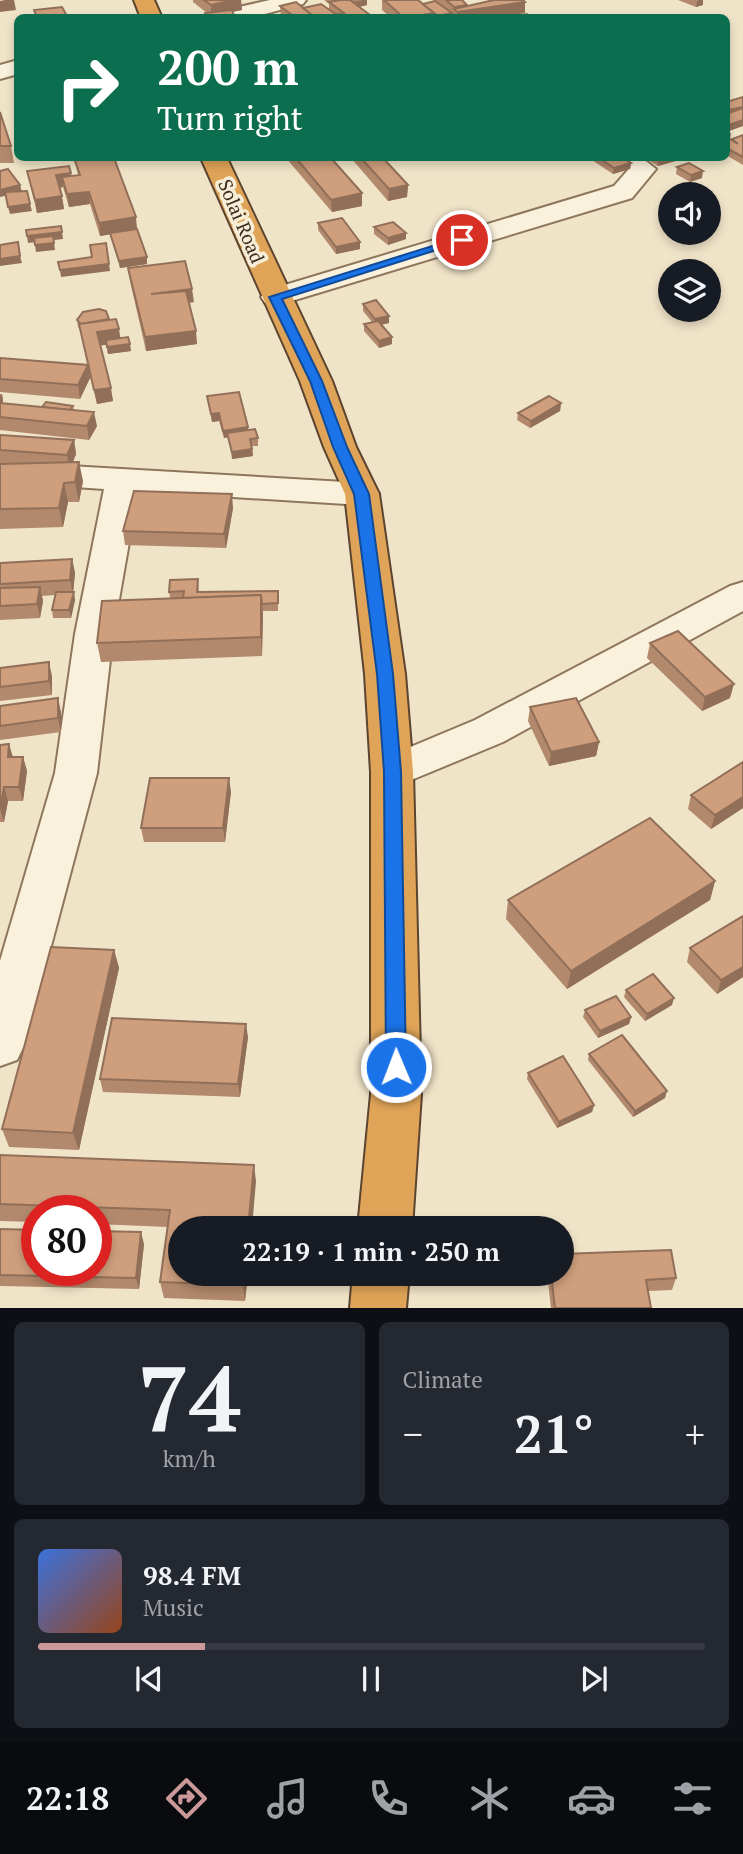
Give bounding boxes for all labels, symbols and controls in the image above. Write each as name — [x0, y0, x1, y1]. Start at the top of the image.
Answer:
text: 200 m — [157, 34, 299, 99]
icon: right — [42, 42, 133, 133]
text: Turn right — [157, 97, 303, 139]
street label: Solai Road — [213, 175, 271, 267]
map controls — [658, 182, 721, 322]
button: sound — [658, 182, 721, 245]
pin — [432, 210, 492, 270]
icon: arrive — [443, 221, 481, 259]
button: layers — [658, 259, 721, 322]
position arrow — [359, 1030, 433, 1104]
speed limit sign: 80 — [21, 1195, 112, 1286]
text: 22:19 · 1 min · 250 m — [242, 1234, 500, 1268]
text: 74 — [138, 1337, 241, 1458]
text: Climate — [403, 1364, 483, 1395]
text: 21° — [514, 1399, 594, 1468]
text: − — [403, 1409, 423, 1459]
text: + — [685, 1409, 705, 1459]
text: km/h — [163, 1443, 216, 1474]
text: 98.4 FM — [143, 1558, 241, 1592]
text: Music — [143, 1592, 204, 1623]
icon: previous — [130, 1660, 168, 1698]
icon: pause — [352, 1660, 390, 1698]
icon: next — [575, 1660, 613, 1698]
icon: directions — [162, 1774, 211, 1823]
icon: music — [263, 1774, 312, 1823]
icon: phone — [364, 1774, 413, 1823]
icon: climate — [465, 1774, 514, 1823]
icon: car — [567, 1774, 616, 1823]
icon: filters — [668, 1774, 717, 1823]
text: 22:18 — [26, 1777, 109, 1819]

